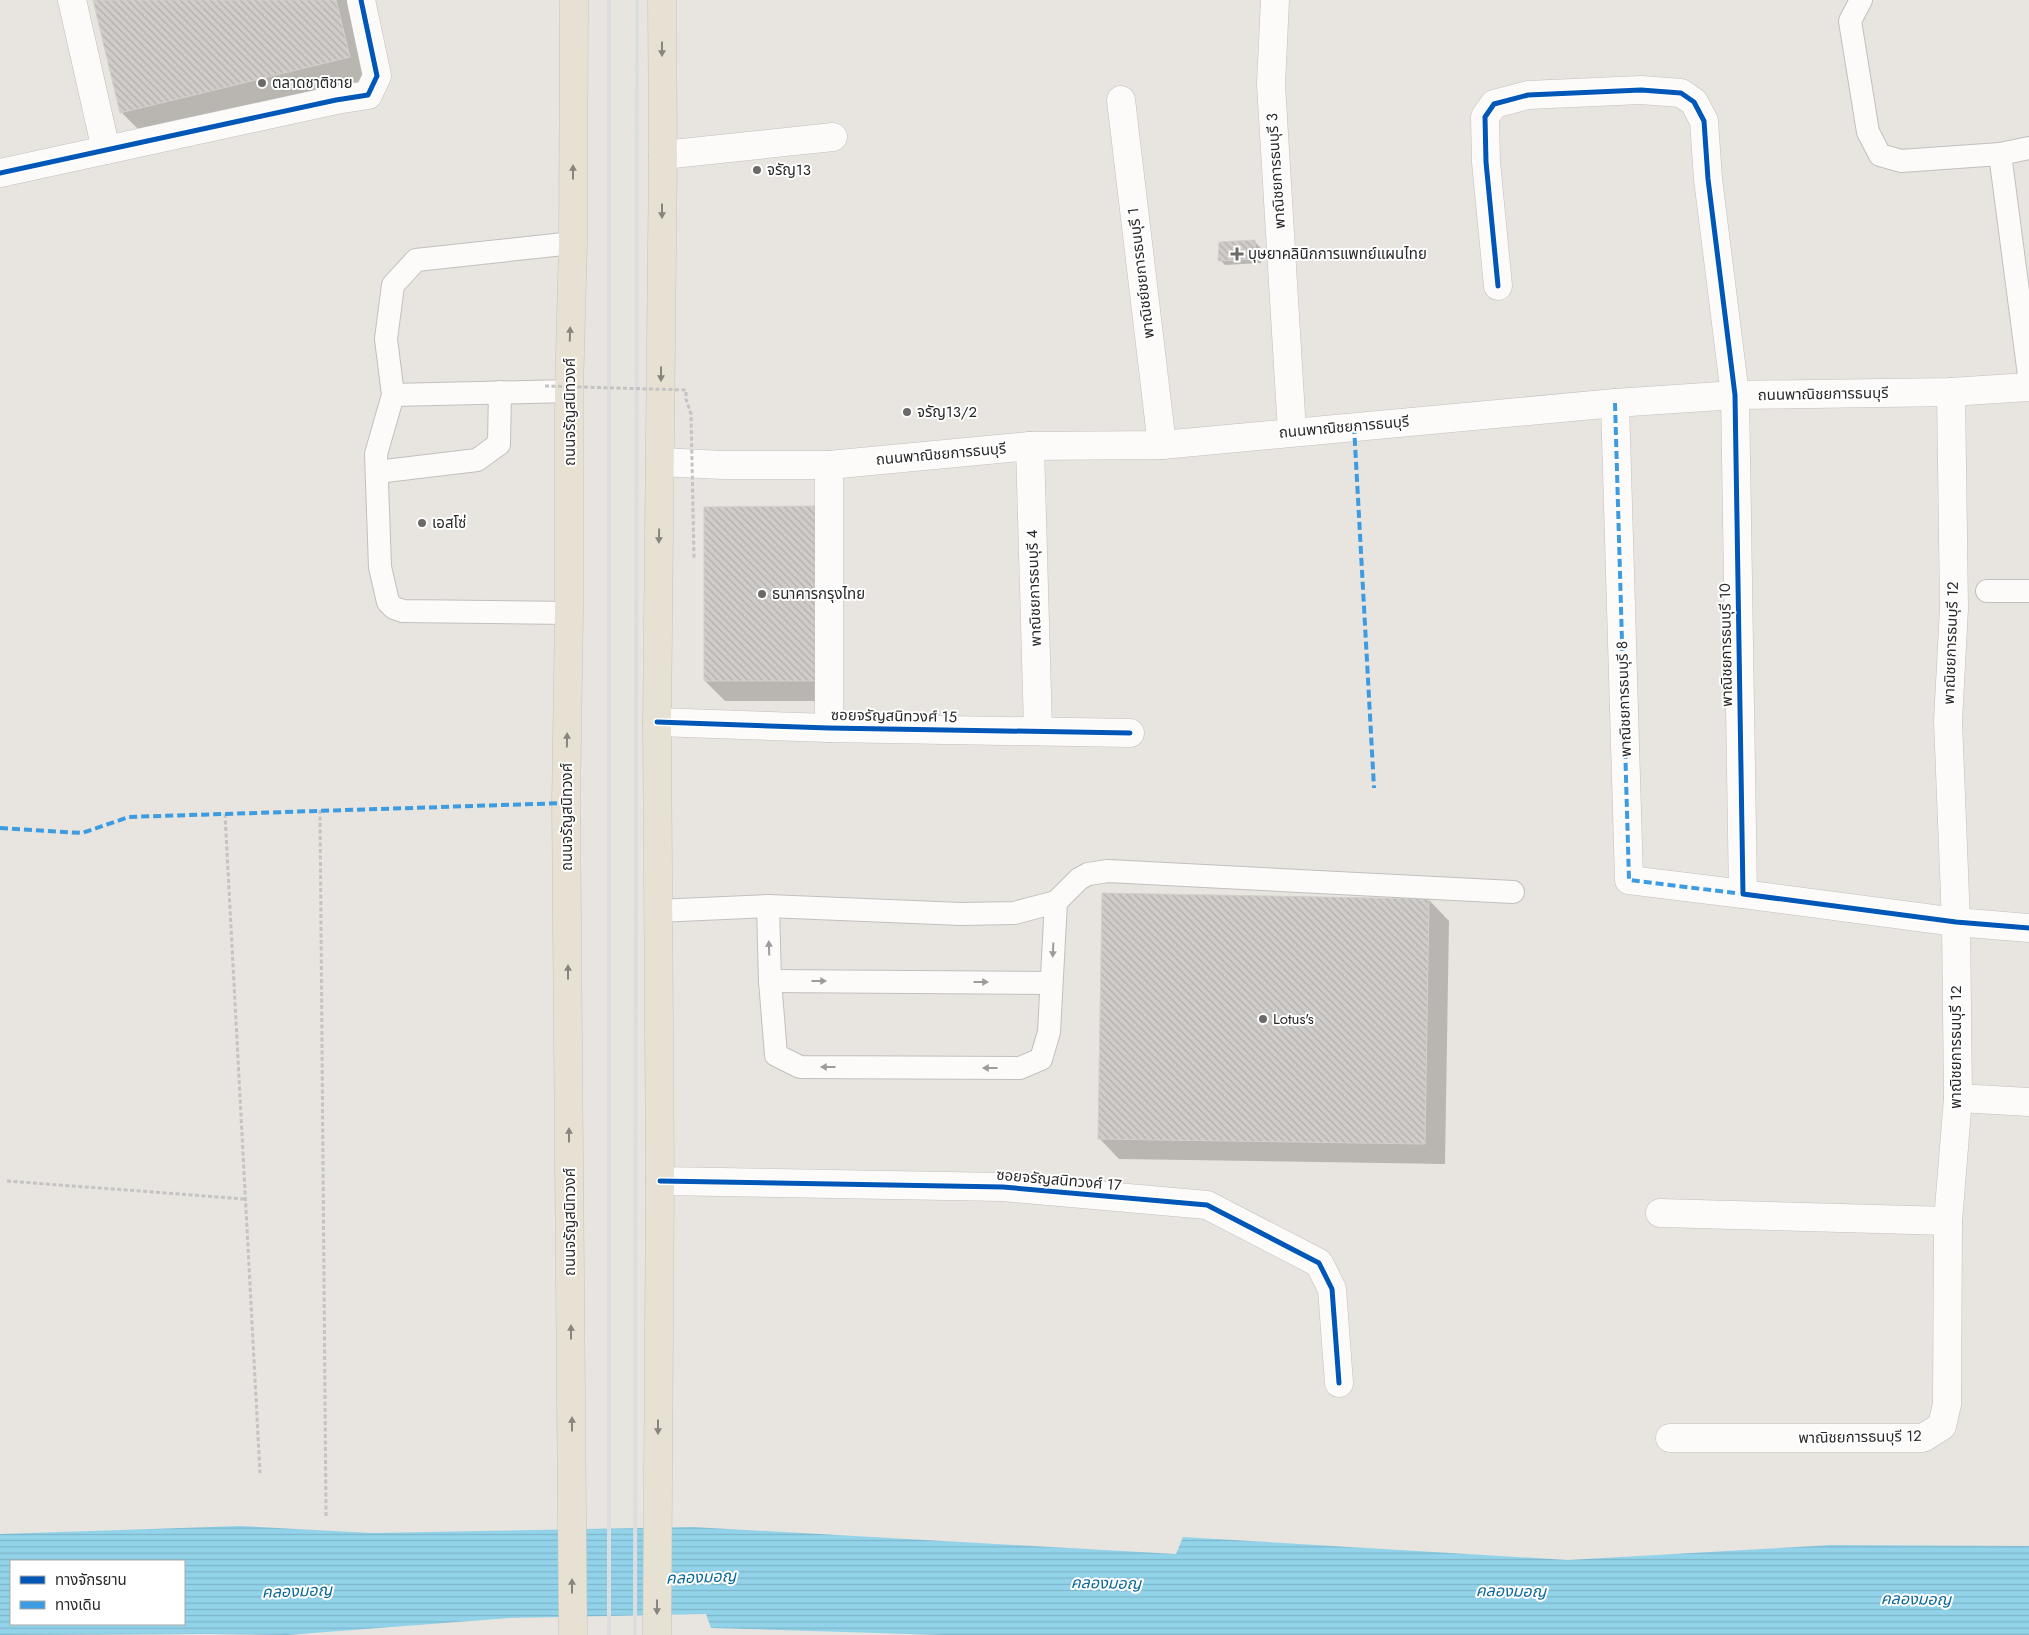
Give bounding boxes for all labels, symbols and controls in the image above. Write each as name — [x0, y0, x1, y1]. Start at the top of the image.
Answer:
one-way arrow — [658, 41, 666, 57]
place label: ตลาดชาติชาย — [272, 72, 353, 94]
marker: ตลาดชาติชาย — [256, 77, 268, 89]
street label: พาณิชยการธนบุรี 3 — [1261, 112, 1291, 230]
place label: จรัญ13 — [767, 159, 811, 181]
one-way arrow — [569, 164, 577, 180]
marker: จรัญ13 — [751, 164, 763, 176]
one-way arrow — [658, 203, 666, 219]
street label: พาณิชย์ชยการธนบุรี 1 — [1122, 206, 1160, 340]
place label: บุษยาคลินิกการแพทย์แผนไทย — [1248, 243, 1427, 265]
marker: บุษยาคลินิกการแพทย์แผนไทย — [1230, 247, 1244, 261]
one-way arrow — [567, 326, 575, 342]
street label: ถนนจรัญสนิทวงศ์ — [559, 358, 581, 466]
one-way arrow — [657, 366, 665, 382]
street label: ถนนพาณิชยการธนบุรี — [1757, 382, 1889, 406]
place label: จรัญ13/2 — [917, 401, 977, 423]
marker: จรัญ13/2 — [901, 406, 913, 418]
street label: ถนนพาณิชยการธนบุรี — [1278, 410, 1410, 444]
street label: ถนนพาณิชยการธนบุรี — [875, 437, 1007, 471]
place label: เอสโซ่ — [432, 512, 466, 534]
marker: เอสโซ่ — [416, 517, 428, 529]
one-way arrow — [655, 528, 663, 544]
street label: พาณิชยการธนบุรี 4 — [1021, 529, 1047, 647]
street label: พาณิชยการธนบุรี 12 — [1938, 581, 1964, 705]
place label: ธนาคารกรุงไทย — [772, 583, 865, 605]
street label: พาณิชยการธนบุรี 10 — [1714, 583, 1738, 707]
marker: ธนาคารกรุงไทย — [756, 588, 768, 600]
street label: พาณิชยการธนบุรี 8 — [1611, 641, 1637, 757]
street label: ซอยจรัญสนิทวงศ์ 15 — [831, 704, 957, 728]
one-way arrow — [563, 731, 571, 747]
street label: ถนนจรัญสนิทวงศ์ — [556, 763, 578, 871]
one-way arrow — [765, 939, 773, 955]
one-way arrow — [1048, 942, 1056, 958]
one-way arrow — [564, 964, 572, 980]
one-way arrow — [811, 977, 827, 985]
one-way arrow — [974, 978, 990, 986]
street label: พาณิชยการธนบุรี 12 — [1945, 985, 1967, 1109]
place label: Lotus's — [1273, 1008, 1314, 1030]
marker: Lotus's — [1257, 1013, 1269, 1025]
one-way arrow — [820, 1063, 836, 1071]
one-way arrow — [982, 1064, 998, 1072]
one-way arrow — [565, 1126, 573, 1142]
street label: ซอยจรัญสนิทวงศ์ 17 — [995, 1164, 1123, 1196]
street label: ถนนจรัญสนิทวงศ์ — [559, 1168, 581, 1276]
one-way arrow — [567, 1324, 575, 1340]
one-way arrow — [568, 1416, 576, 1432]
one-way arrow — [654, 1420, 662, 1436]
street label: พาณิชยการธนบุรี 12 — [1798, 1425, 1922, 1449]
legend — [10, 1560, 185, 1625]
water label: คลองมอญ — [665, 1564, 738, 1590]
text: ทางจักรยาน — [55, 1569, 127, 1591]
water label: คลองมอญ — [1071, 1571, 1143, 1595]
water label: คลองมอญ — [261, 1578, 334, 1604]
one-way arrow — [568, 1578, 576, 1594]
water label: คลองมอญ — [1476, 1579, 1548, 1603]
water label: คลองมอญ — [1881, 1587, 1953, 1611]
text: ทางเดิน — [55, 1594, 101, 1616]
one-way arrow — [653, 1600, 661, 1616]

